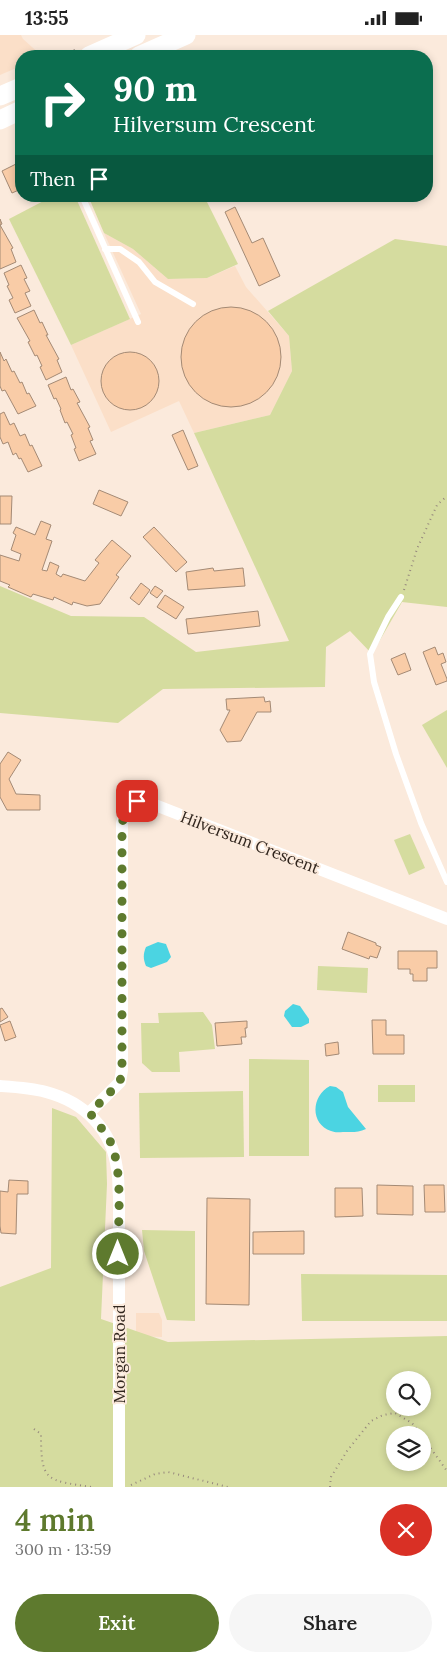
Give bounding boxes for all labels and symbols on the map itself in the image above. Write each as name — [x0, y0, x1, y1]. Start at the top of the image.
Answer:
pin — [116, 780, 158, 822]
street label: Hilversum Crescent — [178, 806, 323, 878]
position arrow — [91, 1227, 143, 1279]
street label: Morgan Road — [109, 1304, 129, 1403]

